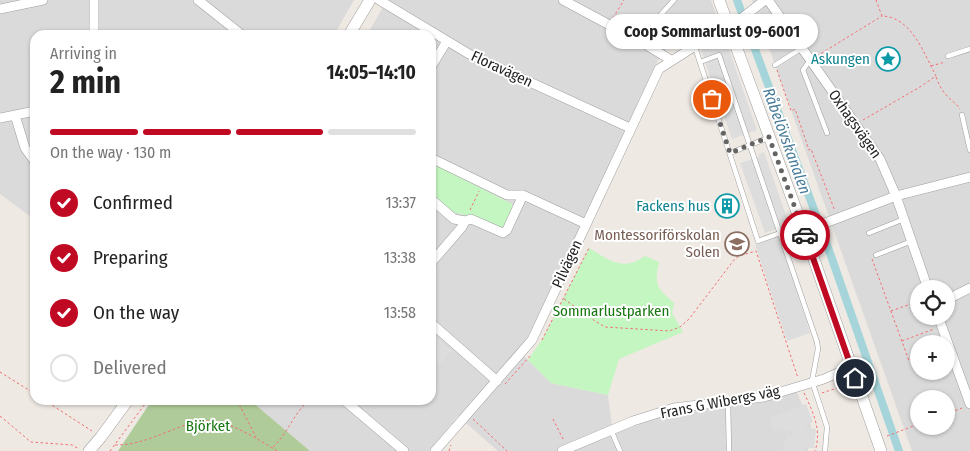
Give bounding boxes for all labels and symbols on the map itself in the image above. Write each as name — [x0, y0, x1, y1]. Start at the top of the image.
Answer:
callout: Coop Sommarlust 09-6001 — [606, 14, 818, 49]
place icon: Askungen — [875, 46, 901, 72]
street label: Floravägen — [468, 47, 536, 91]
place label: Askungen — [811, 50, 870, 68]
pin — [691, 78, 733, 120]
water label: Råbelövskanalen — [759, 85, 815, 197]
street label: Oxhagsvägen — [825, 86, 885, 162]
building icon: Fackens hus — [714, 193, 740, 219]
place label: Fackens hus — [636, 197, 710, 215]
courier — [780, 210, 830, 260]
place label: Montessoriförskolan Solen — [594, 226, 720, 261]
school or university icon: Montessoriförskolan Solen — [724, 231, 750, 257]
street label: Pilvägen — [548, 237, 586, 291]
park label: Sommarlustparken — [553, 302, 669, 320]
pin — [834, 357, 876, 399]
street label: Frans G Wibergs väg — [659, 382, 781, 422]
park label: Björket — [186, 417, 230, 435]

